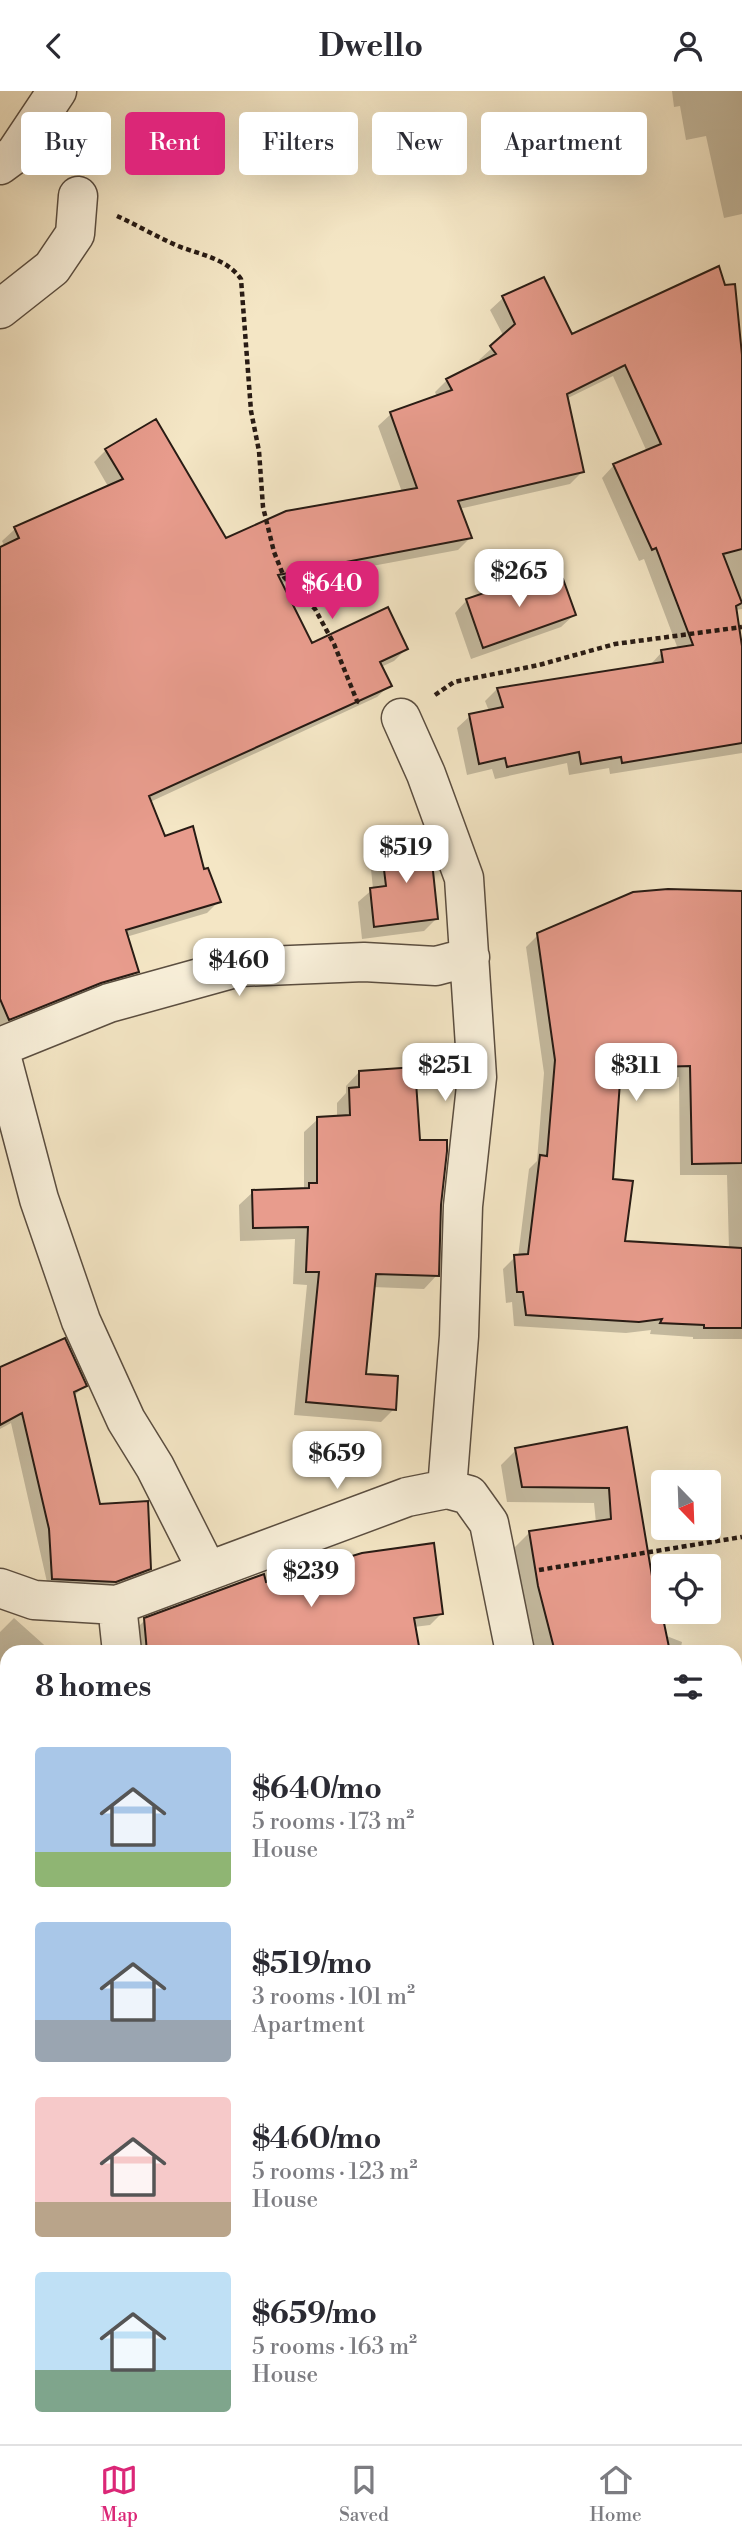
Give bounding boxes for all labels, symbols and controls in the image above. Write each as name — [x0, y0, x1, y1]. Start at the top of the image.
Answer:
text: Dwello — [319, 26, 423, 66]
icon: back — [35, 27, 73, 65]
icon: person — [669, 27, 707, 65]
chip: Buy — [21, 112, 111, 175]
chip: Rent — [125, 112, 225, 175]
chip: Filters — [239, 112, 358, 175]
chip: New — [372, 112, 467, 175]
chip: Apartment — [481, 112, 647, 175]
pin: $265 — [478, 549, 560, 609]
text: $265 — [491, 558, 547, 586]
pin: $640 — [291, 561, 373, 621]
text: $640 — [302, 570, 362, 598]
pin: $519 — [365, 825, 447, 885]
text: $519 — [379, 834, 433, 862]
pin: $460 — [198, 939, 280, 998]
text: $460 — [209, 947, 269, 975]
pin: $251 — [404, 1044, 486, 1103]
pin: $311 — [595, 1044, 677, 1103]
text: $251 — [418, 1052, 472, 1080]
text: $311 — [611, 1052, 661, 1080]
pin: $659 — [296, 1431, 378, 1491]
text: $659 — [309, 1440, 365, 1468]
north arrow — [651, 1470, 721, 1540]
map controls — [651, 1470, 721, 1624]
pin: $239 — [270, 1549, 352, 1609]
button: locate — [651, 1554, 721, 1624]
text: $239 — [283, 1558, 339, 1586]
text: 8 homes — [35, 1668, 151, 1706]
icon: filters — [669, 1668, 707, 1706]
text: $640/mo — [252, 1770, 382, 1808]
icon: home — [91, 1775, 175, 1859]
text: 5 rooms · 173 m² — [252, 1808, 414, 1836]
text: House — [252, 1836, 318, 1864]
text: $519/mo — [252, 1945, 372, 1983]
icon: home — [91, 1950, 175, 2034]
text: 3 rooms · 101 m² — [252, 1983, 415, 2011]
text: Apartment — [252, 2011, 365, 2039]
text: $460/mo — [252, 2120, 381, 2158]
icon: home — [91, 2125, 175, 2209]
text: 5 rooms · 123 m² — [252, 2158, 418, 2186]
text: House — [252, 2186, 318, 2214]
text: $659/mo — [252, 2295, 377, 2333]
icon: home — [91, 2300, 175, 2384]
text: 5 rooms · 163 m² — [252, 2333, 417, 2361]
text: House — [252, 2361, 318, 2389]
tab: Map — [100, 2461, 138, 2527]
tab: Saved — [339, 2461, 389, 2527]
tab: Home — [590, 2461, 642, 2527]

